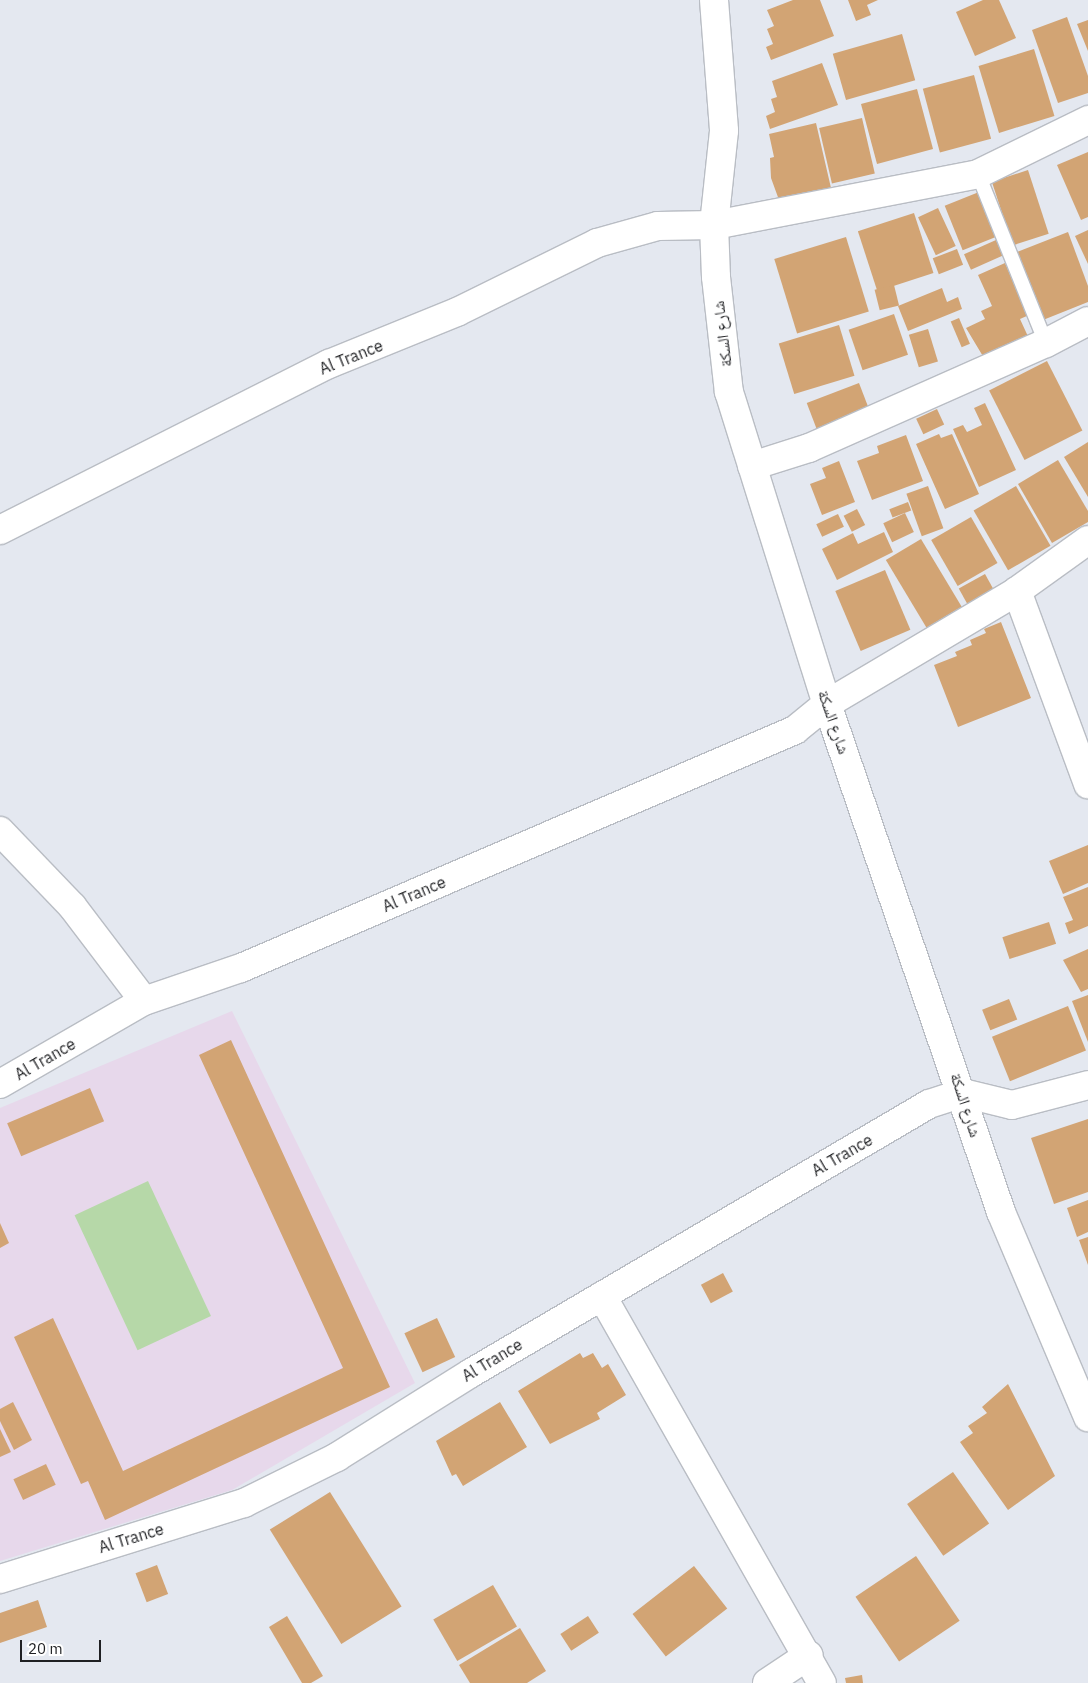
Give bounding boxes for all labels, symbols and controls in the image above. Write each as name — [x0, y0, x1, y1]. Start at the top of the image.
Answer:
street label: شارع السكة — [708, 300, 736, 368]
street label: Al Trance — [316, 336, 386, 378]
street label: شارع السكة — [814, 687, 854, 757]
street label: Al Trance — [379, 872, 449, 916]
street label: Al Trance — [11, 1034, 79, 1084]
street label: شارع السكة — [947, 1070, 985, 1140]
street label: Al Trance — [808, 1130, 876, 1180]
street label: Al Trance — [458, 1335, 526, 1385]
street label: Al Trance — [96, 1519, 166, 1557]
scale bar — [22, 1630, 104, 1662]
text: 20 m — [28, 1639, 63, 1658]

